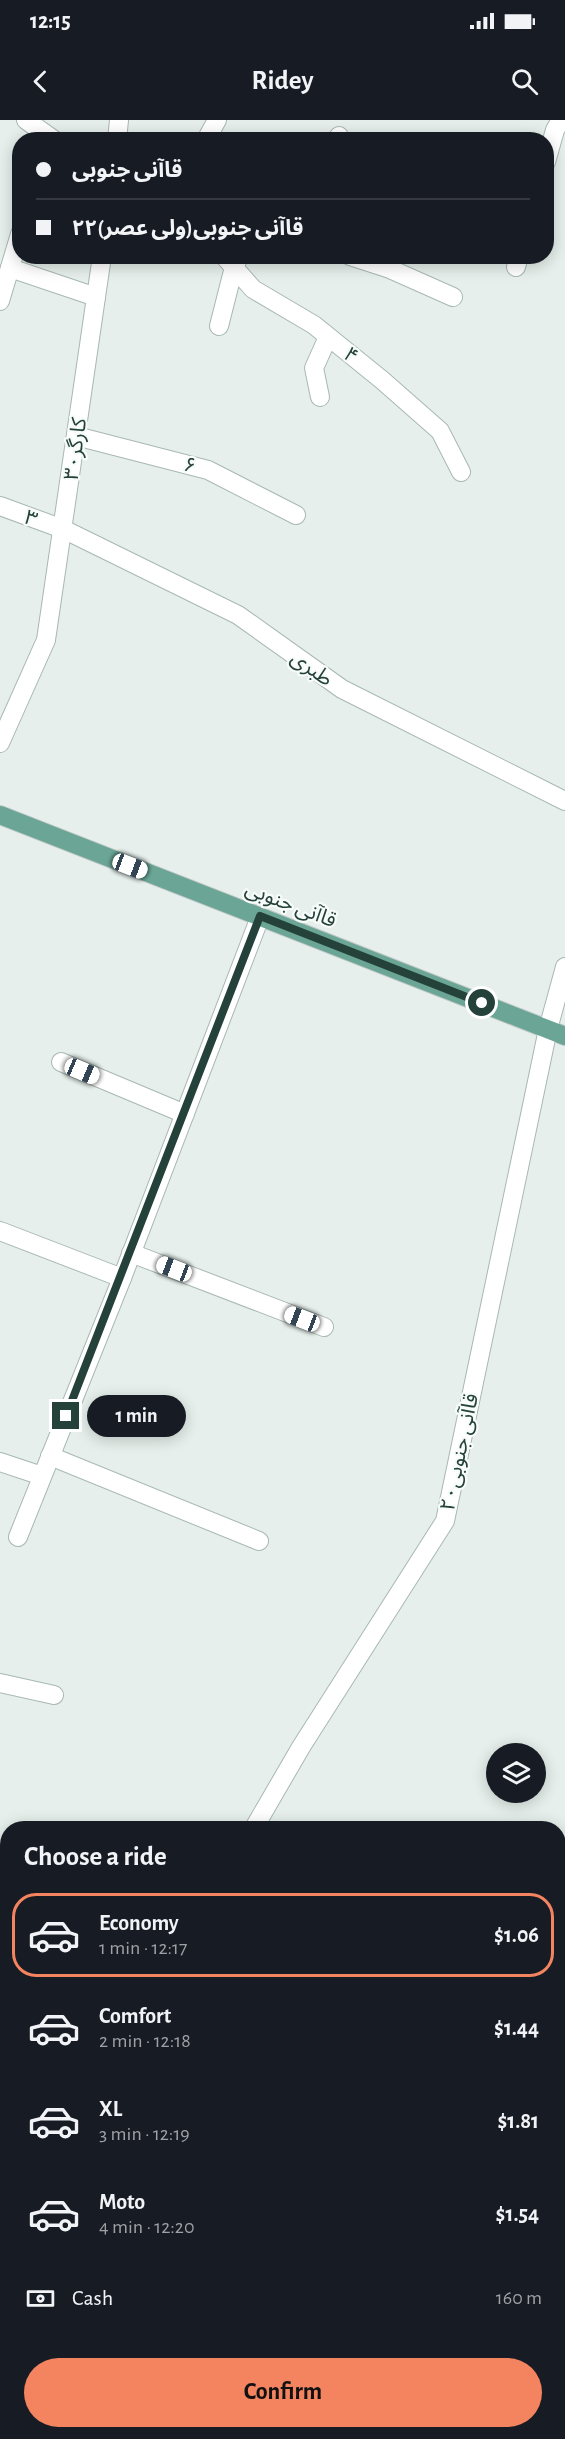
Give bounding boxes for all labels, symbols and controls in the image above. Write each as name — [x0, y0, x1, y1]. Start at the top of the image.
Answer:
text: 12:15 — [30, 10, 71, 32]
icon: back — [24, 65, 57, 98]
icon: search — [508, 65, 541, 98]
text: Ridey — [252, 67, 314, 94]
text: قاآنی جنوبی — [72, 159, 182, 181]
text: ۲۲قاآنی جنوبی(ولی عصر) — [72, 217, 303, 239]
street label: ۴ — [339, 343, 362, 367]
street label: کارگر۳۰ — [60, 416, 91, 482]
street label: ۶ — [182, 454, 198, 477]
street label: ۳ — [21, 507, 40, 530]
street label: طبری — [286, 647, 336, 691]
car — [110, 851, 150, 881]
street label: قاآنی جنوبی — [242, 876, 340, 932]
route start — [468, 989, 495, 1016]
car — [62, 1056, 102, 1086]
car — [154, 1254, 194, 1284]
car — [282, 1304, 322, 1334]
street label: ۲۰قاآنی جنوبی — [435, 1391, 483, 1513]
callout: 1 min — [87, 1395, 186, 1437]
route end — [52, 1402, 79, 1429]
text: 1 min — [115, 1406, 158, 1426]
map controls — [486, 1743, 546, 1803]
button: layers — [486, 1743, 546, 1803]
text: Choose a ride — [24, 1843, 167, 1870]
icon: car — [27, 1908, 81, 1962]
text: Economy — [99, 1912, 179, 1934]
text: $1.06 — [494, 1924, 539, 1946]
text: 1 min · 12:17 — [99, 1938, 187, 1958]
icon: car — [27, 2001, 81, 2055]
text: Comfort — [99, 2005, 171, 2027]
text: $1.44 — [494, 2017, 539, 2039]
text: 2 min · 12:18 — [99, 2031, 191, 2051]
icon: car — [27, 2094, 81, 2148]
text: XL — [99, 2098, 122, 2120]
text: $1.81 — [497, 2110, 539, 2132]
text: 3 min · 12:19 — [99, 2124, 190, 2144]
icon: car — [27, 2187, 81, 2241]
text: Moto — [99, 2191, 145, 2213]
text: $1.54 — [496, 2203, 539, 2225]
text: 4 min · 12:20 — [99, 2217, 194, 2237]
icon: cash — [24, 2282, 57, 2315]
text: Cash — [72, 2287, 113, 2309]
text: 160 m — [496, 2288, 542, 2308]
button: Confirm — [24, 2358, 542, 2427]

